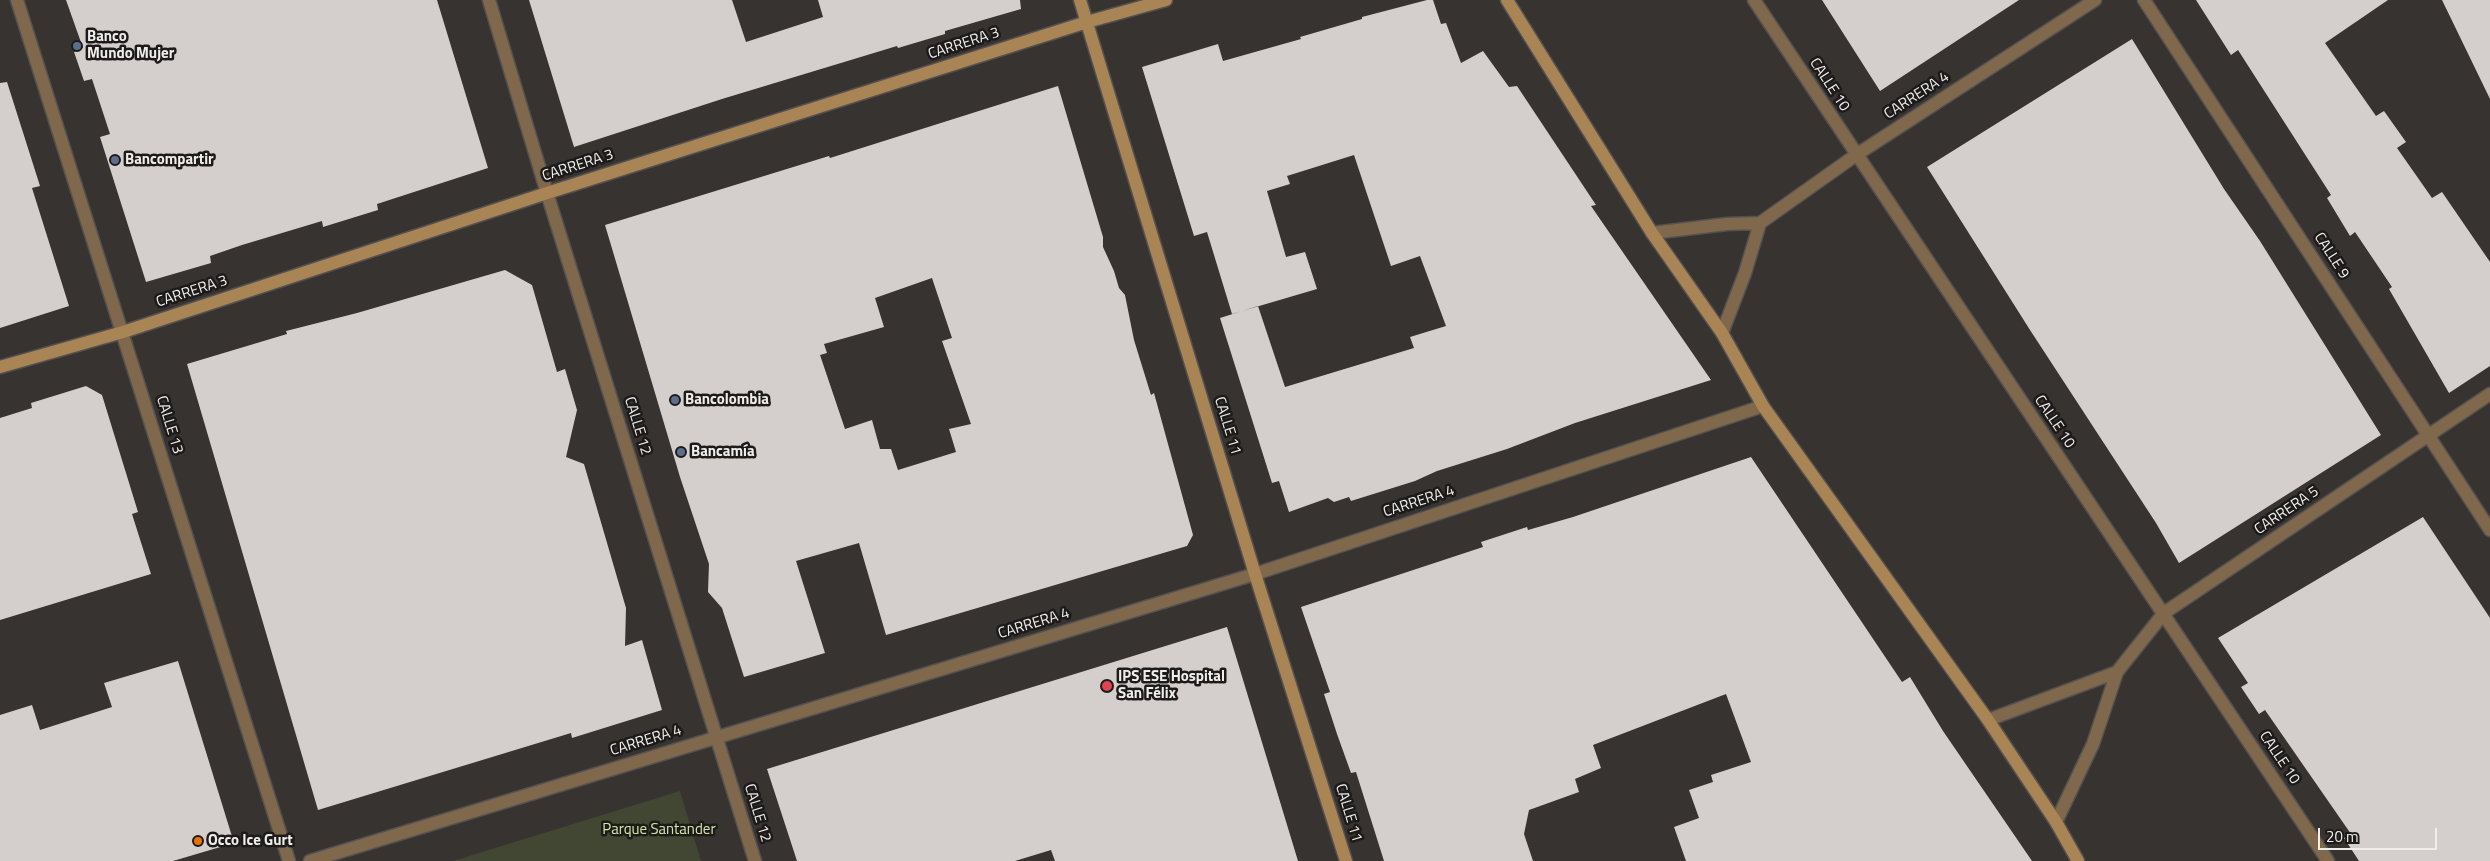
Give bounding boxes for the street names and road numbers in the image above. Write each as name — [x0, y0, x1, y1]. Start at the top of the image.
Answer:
street label: CARRERA 3 — [926, 24, 1002, 64]
street label: CALLE 10 — [1805, 55, 1853, 115]
street label: CARRERA 4 — [1881, 68, 1953, 124]
street label: CARRERA 3 — [540, 146, 616, 186]
street label: CALLE 9 — [2309, 230, 2353, 282]
street label: CARRERA 3 — [154, 272, 230, 312]
street label: CALLE 10 — [2030, 392, 2078, 452]
street label: CALLE 13 — [152, 394, 186, 456]
street label: CALLE 12 — [620, 395, 654, 457]
street label: CALLE 11 — [1210, 395, 1244, 457]
street label: CARRERA 4 — [1381, 482, 1457, 522]
street label: CARRERA 5 — [2251, 483, 2323, 539]
street label: CARRERA 4 — [996, 605, 1072, 643]
street label: CARRERA 4 — [608, 722, 684, 760]
street label: CALLE 10 — [2255, 728, 2303, 788]
street label: CALLE 12 — [740, 782, 774, 844]
street label: CALLE 11 — [1331, 782, 1365, 844]

